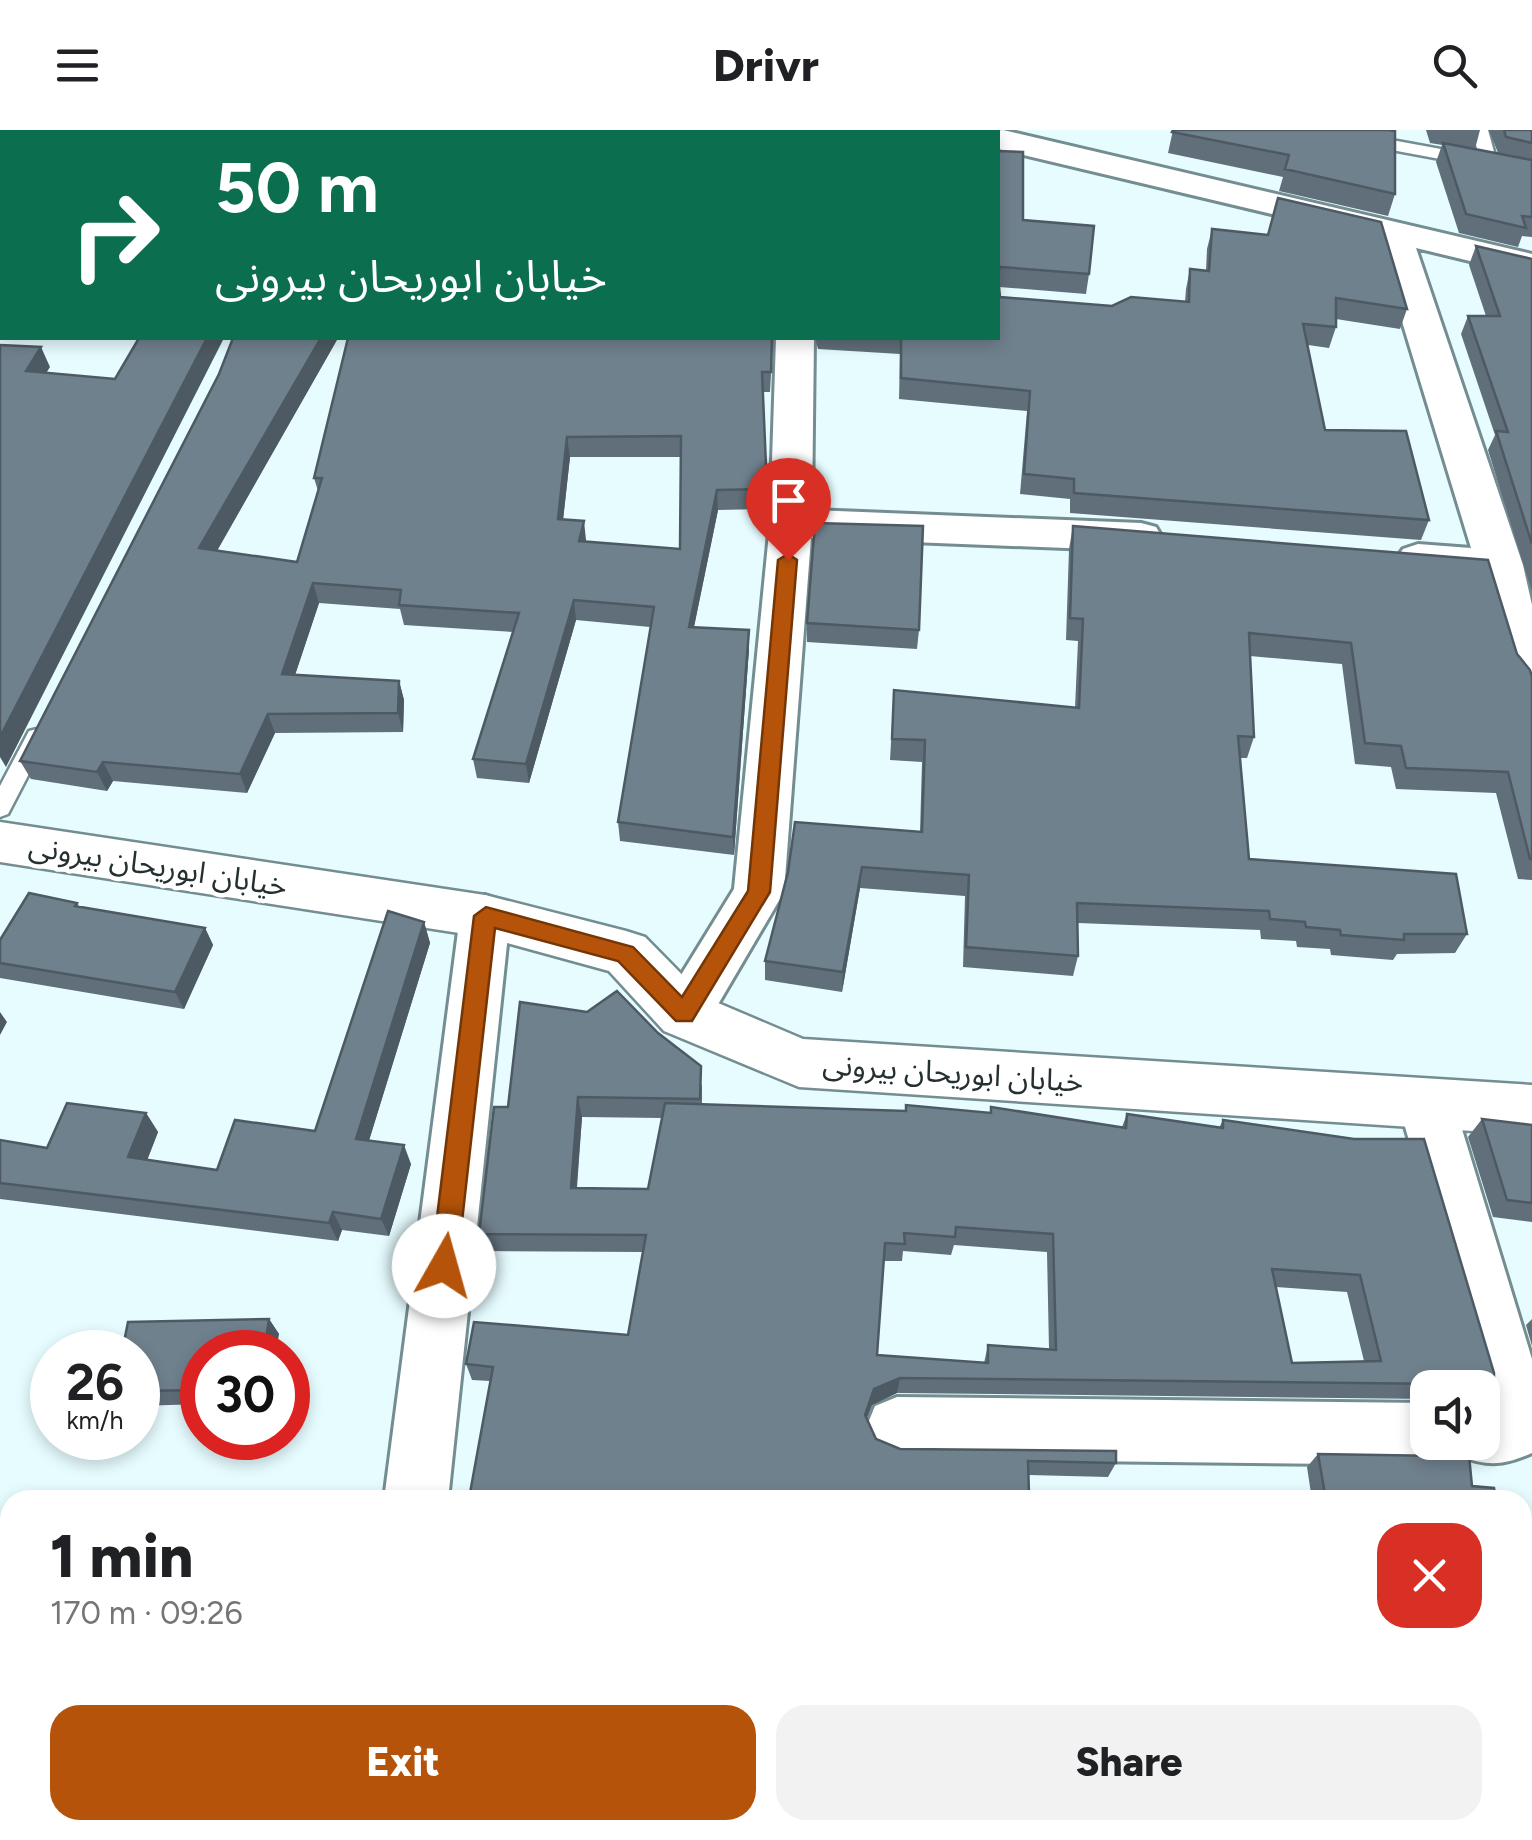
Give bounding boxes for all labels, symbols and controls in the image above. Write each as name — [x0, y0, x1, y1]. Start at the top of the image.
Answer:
icon: menu — [50, 38, 105, 93]
text: Drivr — [713, 38, 819, 92]
icon: search — [1427, 38, 1482, 93]
text: 50 m — [215, 145, 379, 230]
icon: right — [50, 170, 180, 300]
text: خیابان ابوریحان بیرونی — [215, 249, 607, 303]
pin — [746, 458, 831, 561]
icon: arrive — [761, 473, 816, 528]
street label: خیابان ابوریحان بیرونی — [26, 827, 290, 904]
street label: خیابان ابوریحان بیرونی — [821, 1045, 1085, 1100]
position arrow — [392, 1214, 496, 1318]
speed limit sign: 30 — [180, 1330, 310, 1460]
text: 26 — [66, 1352, 124, 1413]
map controls — [1410, 1370, 1500, 1460]
button: sound — [1410, 1370, 1500, 1460]
text: km/h — [66, 1405, 124, 1435]
text: 1 min — [50, 1520, 193, 1592]
button: close — [1377, 1523, 1482, 1628]
text: 170 m · 09:26 — [50, 1594, 243, 1632]
button: Exit — [50, 1705, 756, 1820]
button: Share — [776, 1705, 1482, 1820]

